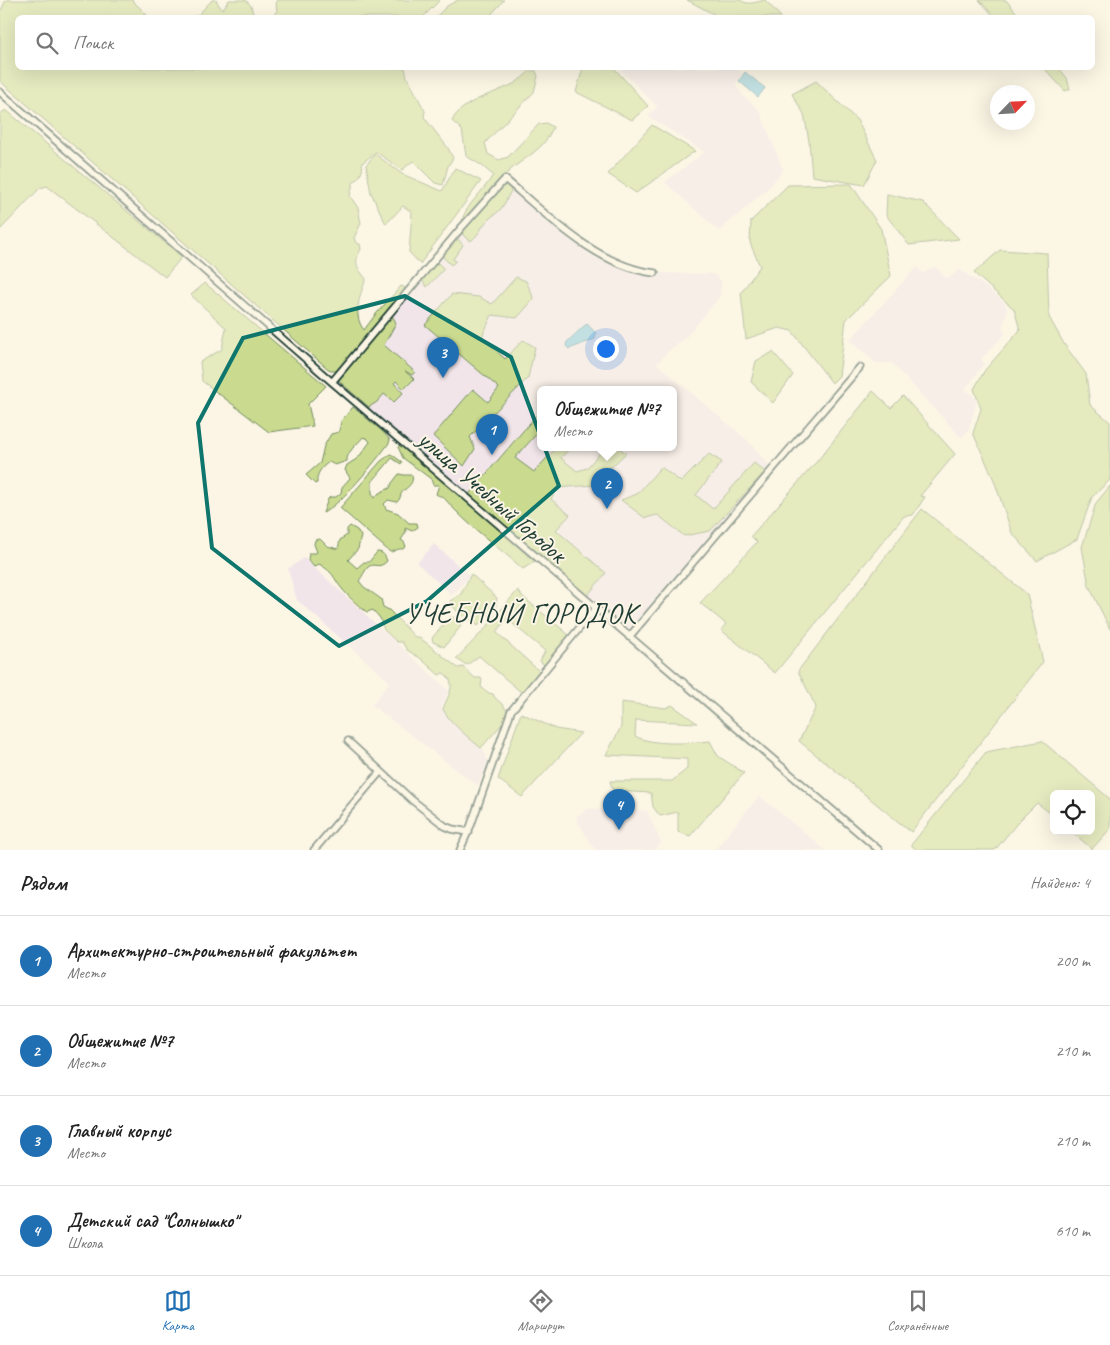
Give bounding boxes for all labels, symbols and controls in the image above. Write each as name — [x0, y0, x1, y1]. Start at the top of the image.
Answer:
search box — [15, 15, 1095, 70]
icon: search — [33, 29, 61, 57]
text: Поиск — [73, 31, 113, 55]
north arrow — [990, 85, 1035, 130]
your location — [593, 336, 619, 362]
pin: 3 — [427, 337, 459, 378]
popup — [537, 386, 677, 451]
text: Общежитие №7 — [554, 397, 660, 421]
pin: 1 — [476, 414, 508, 455]
text: Место — [554, 421, 592, 441]
street label: улица Учебный Городок — [410, 422, 575, 571]
pin: 2 — [591, 468, 623, 509]
district label: УЧЕБНЫЙ ГОРОДОК — [405, 596, 642, 631]
pin: 4 — [603, 789, 635, 830]
map controls — [1050, 790, 1095, 835]
button: locate — [1050, 790, 1095, 835]
text: Рядом — [20, 870, 67, 896]
text: Найдено: 4 — [1030, 873, 1090, 893]
text: Архитектурно-строительный факультет — [67, 939, 357, 963]
text: 1 — [32, 951, 40, 971]
text: 200 m — [1056, 951, 1090, 971]
text: Место — [67, 963, 105, 983]
text: Общежитие №7 — [67, 1029, 173, 1053]
text: 2 — [32, 1041, 40, 1061]
text: 210 m — [1056, 1041, 1090, 1061]
text: Место — [67, 1053, 105, 1073]
text: Главный корпус — [67, 1119, 171, 1143]
text: 3 — [32, 1131, 40, 1151]
text: 210 m — [1056, 1131, 1090, 1151]
text: Место — [67, 1143, 105, 1163]
text: Детский сад "Солнышко" — [67, 1209, 238, 1233]
text: 4 — [32, 1221, 40, 1241]
text: 610 m — [1056, 1221, 1090, 1241]
text: Школа — [67, 1233, 102, 1253]
tab: Карта — [162, 1287, 194, 1334]
tab: Маршрут — [518, 1287, 564, 1334]
tab: Сохранённые — [887, 1287, 948, 1334]

